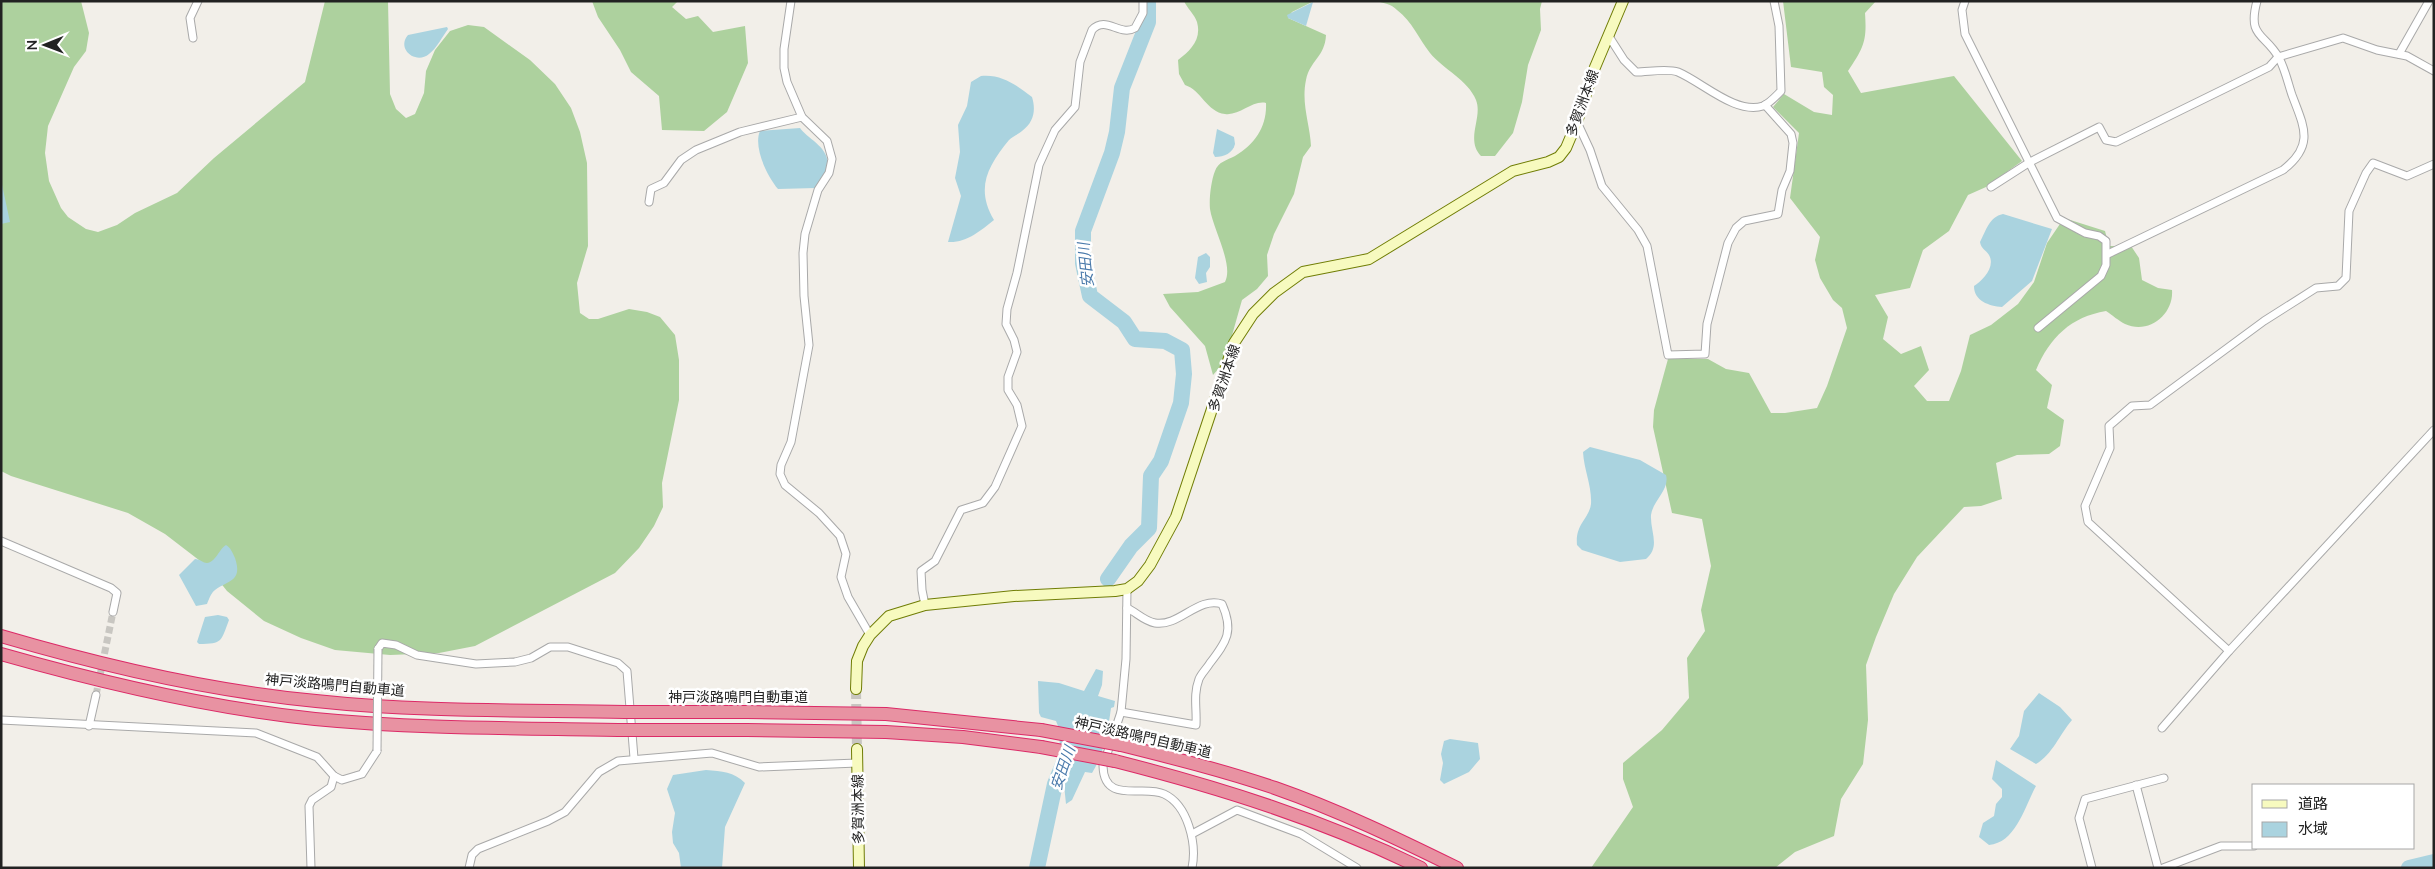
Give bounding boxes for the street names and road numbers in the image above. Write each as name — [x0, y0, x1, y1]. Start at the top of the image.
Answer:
street label: 多賀洲本線 — [1562, 67, 1603, 139]
street label: 多賀洲本線 — [1204, 342, 1245, 414]
street label: 神戸淡路鳴門自動車道 — [264, 670, 406, 701]
street label: 神戸淡路鳴門自動車道 — [668, 688, 808, 707]
street label: 神戸淡路鳴門自動車道 — [1073, 712, 1213, 762]
street label: 多賀洲本線 — [848, 774, 869, 844]

